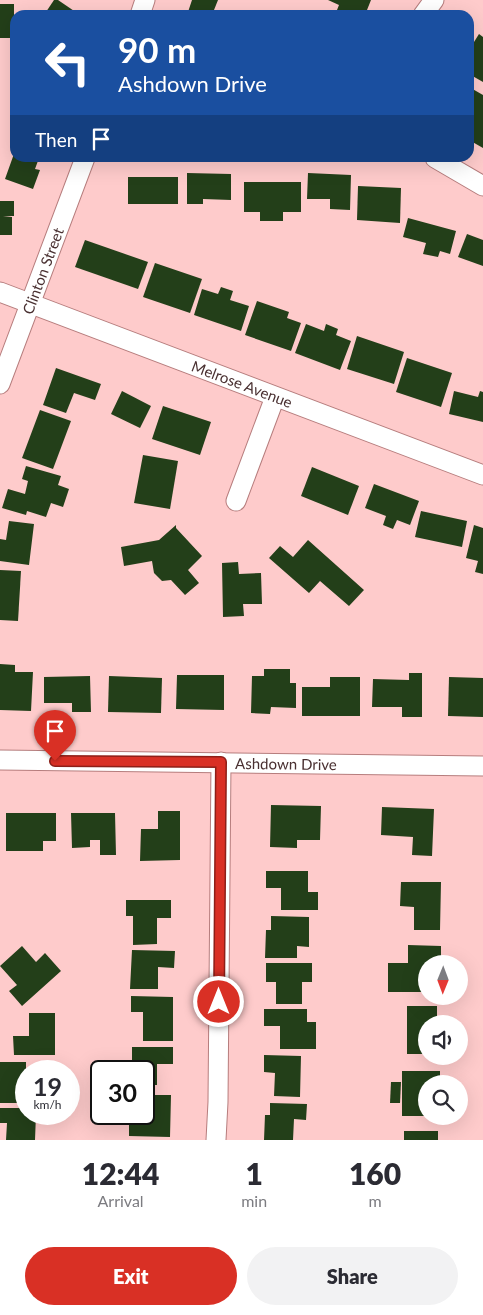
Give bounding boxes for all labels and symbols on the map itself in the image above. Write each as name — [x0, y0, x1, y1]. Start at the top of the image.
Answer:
street label: Clinton Street — [18, 224, 67, 317]
street label: Melrose Avenue — [189, 357, 295, 411]
pin — [34, 710, 76, 761]
street label: Ashdown Drive — [235, 754, 337, 773]
north arrow — [418, 955, 468, 1005]
position arrow — [192, 975, 244, 1027]
speed limit sign: 30 — [90, 1060, 155, 1125]

